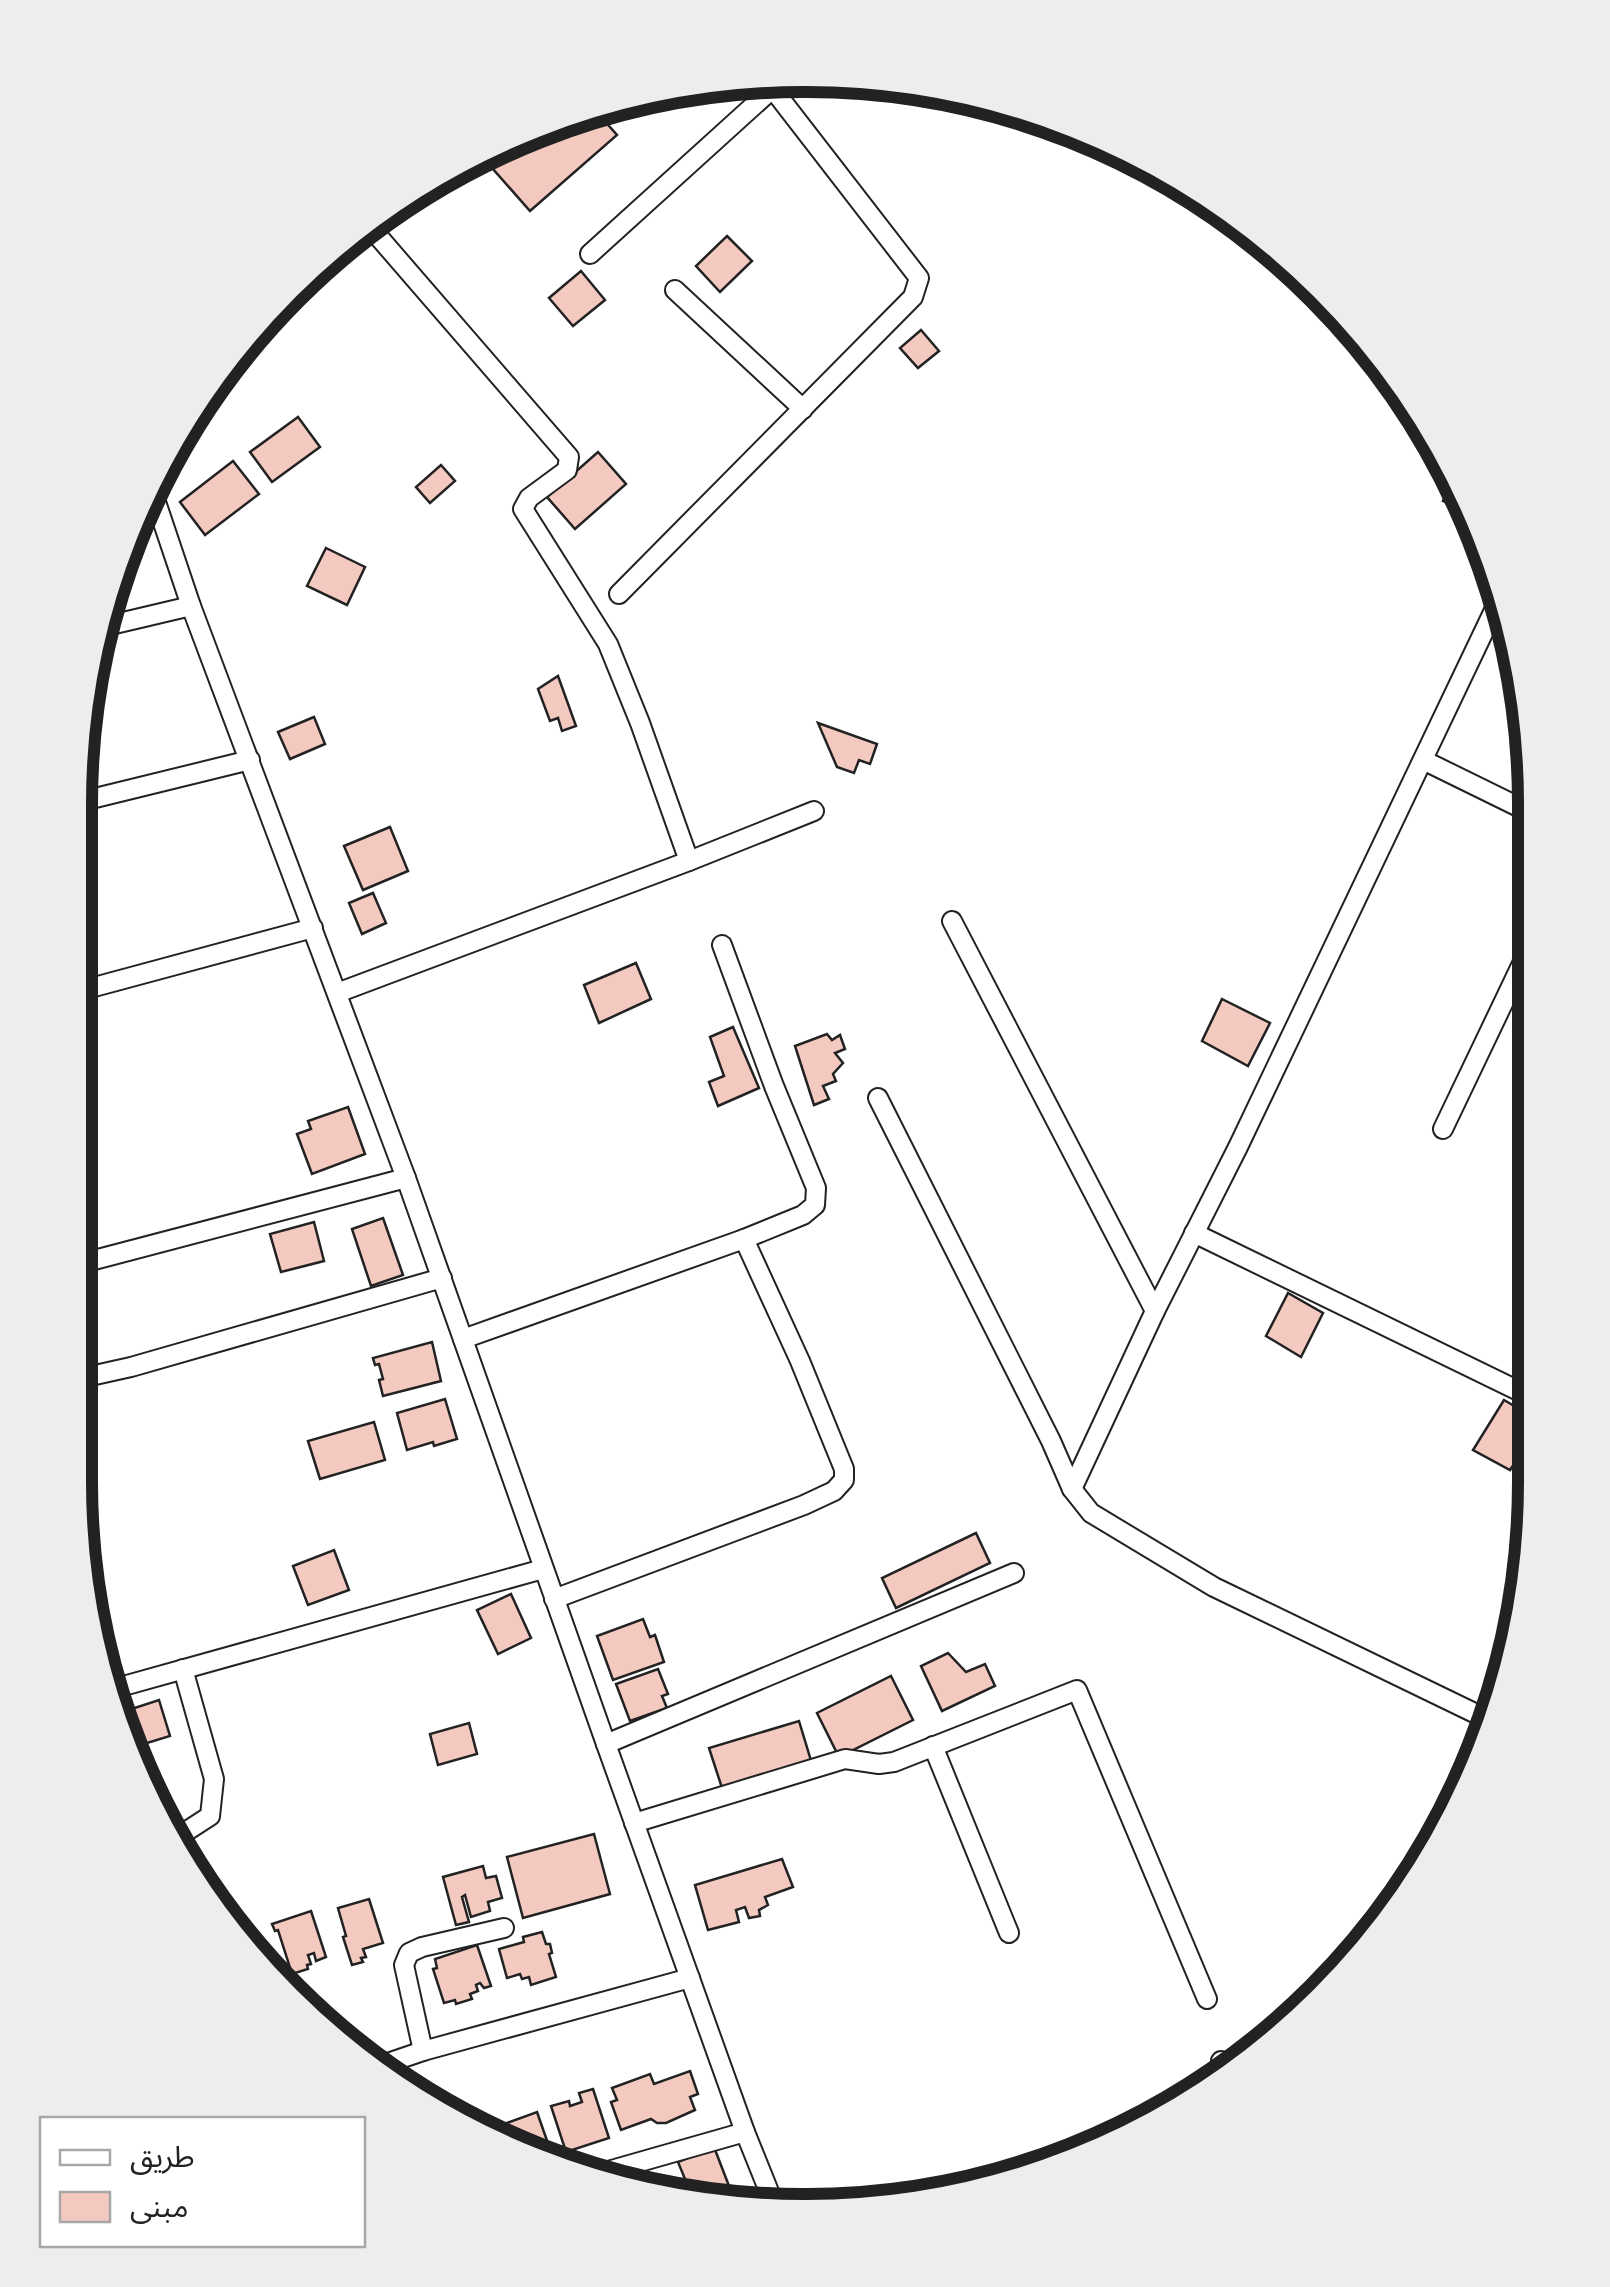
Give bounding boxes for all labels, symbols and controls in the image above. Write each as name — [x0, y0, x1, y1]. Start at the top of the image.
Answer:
legend — [40, 2117, 365, 2247]
text: طريق — [130, 2140, 195, 2176]
text: مبنى — [130, 2190, 188, 2226]

